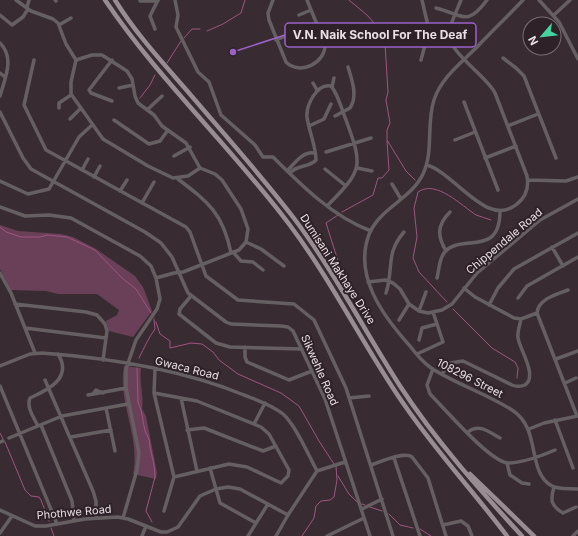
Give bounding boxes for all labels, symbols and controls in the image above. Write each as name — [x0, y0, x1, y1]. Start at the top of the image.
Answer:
north arrow — [522, 16, 562, 56]
callout: V.N. Naik School For The Deaf — [285, 23, 476, 47]
text: V.N. Naik School For The Deaf — [293, 27, 468, 42]
text: N — [525, 34, 541, 48]
street label: Chippendale Road — [463, 205, 545, 277]
street label: Dumisani Makhaye Drive — [297, 211, 379, 327]
street label: Sikwehle Road — [298, 332, 342, 408]
street label: Gwaca Road — [153, 353, 221, 383]
street label: 108296 Street — [434, 355, 506, 401]
street label: Phothwe Road — [36, 502, 112, 522]

